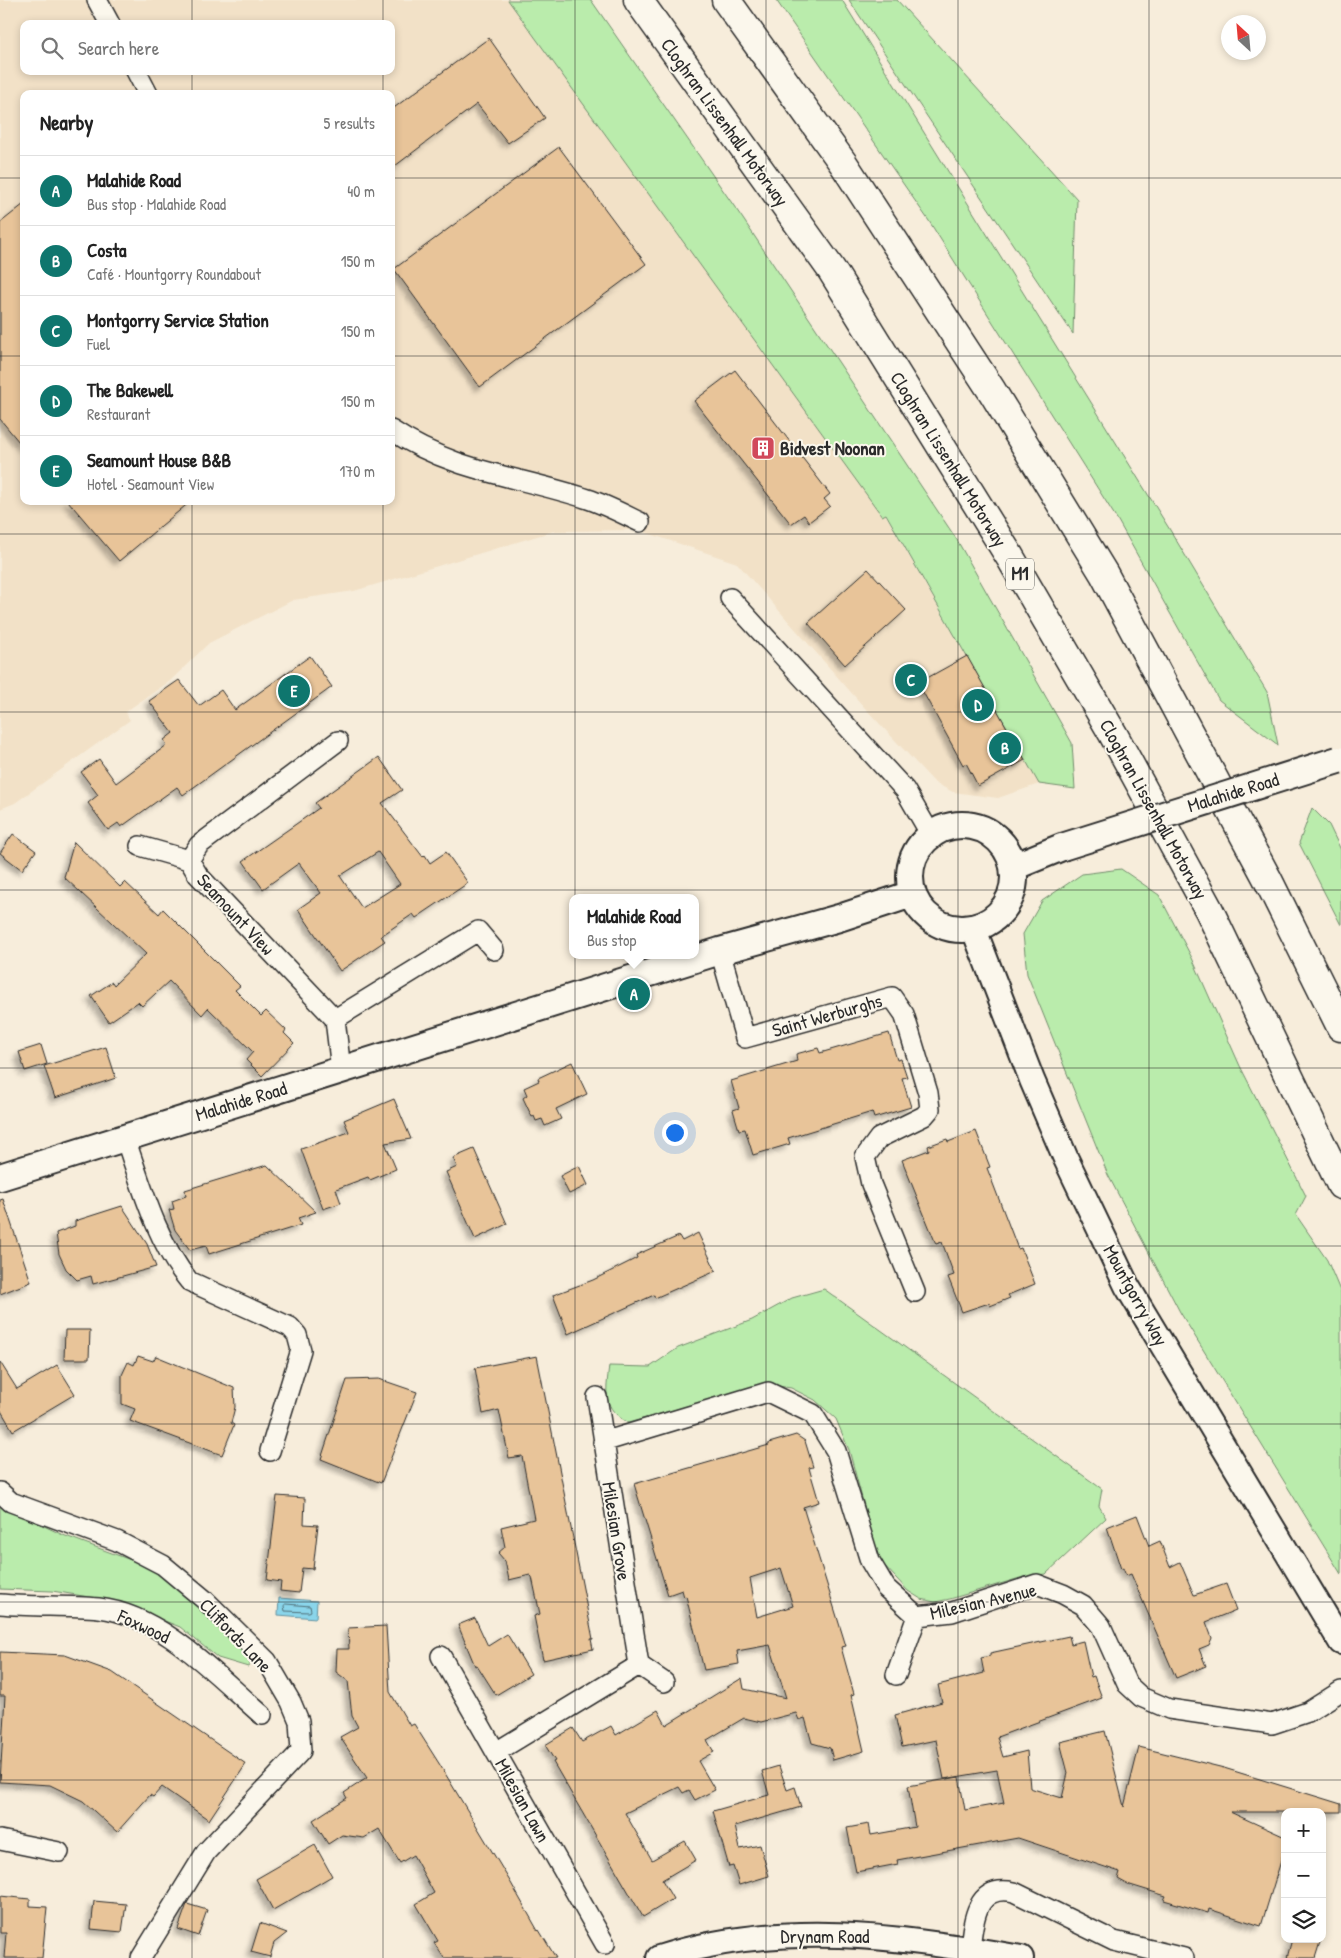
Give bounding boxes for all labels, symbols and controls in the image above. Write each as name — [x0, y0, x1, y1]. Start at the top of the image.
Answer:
north arrow — [1221, 15, 1266, 60]
search box — [20, 20, 395, 75]
street label: Cloghran Lissenhall Motorway — [655, 33, 795, 211]
icon: search — [38, 34, 66, 62]
text: Search here — [78, 35, 159, 61]
text: Nearby — [40, 108, 93, 137]
text: 5 results — [324, 112, 375, 134]
text: Malahide Road — [87, 167, 181, 193]
text: A — [52, 180, 60, 202]
text: 40 m — [347, 180, 375, 202]
text: Bus stop · Malahide Road — [87, 193, 226, 215]
text: Costa — [87, 237, 126, 263]
text: B — [52, 250, 60, 272]
text: 150 m — [341, 250, 375, 272]
text: Café · Mountgorry Roundabout — [87, 263, 261, 285]
text: Montgorry Service Station — [87, 307, 269, 333]
text: C — [52, 320, 60, 342]
text: 150 m — [341, 320, 375, 342]
text: Fuel — [87, 333, 110, 355]
street label: Cloghran Lissenhall Motorway — [884, 366, 1014, 552]
text: The Bakewell — [87, 377, 173, 403]
text: D — [52, 390, 60, 412]
text: 150 m — [341, 390, 375, 412]
text: Restaurant — [87, 403, 150, 425]
building icon: Bidvest Noonan — [750, 435, 776, 461]
place label: Bidvest Noonan — [780, 435, 885, 461]
text: Seamount House B&B — [87, 447, 231, 473]
text: E — [52, 460, 60, 482]
text: 170 m — [340, 460, 375, 482]
text: Hotel · Seamount View — [87, 473, 214, 495]
road number: M1 — [1006, 558, 1034, 590]
pin: C — [895, 661, 927, 699]
pin: E — [278, 672, 310, 710]
pin: D — [962, 686, 994, 724]
street label: Cloghran Lissenhall Motorway — [1094, 714, 1214, 904]
pin: B — [989, 729, 1021, 767]
street label: Malahide Road — [1184, 766, 1282, 818]
street label: Seamount View — [191, 868, 281, 961]
popup — [569, 894, 699, 959]
text: Malahide Road — [587, 903, 681, 929]
text: Bus stop — [587, 929, 636, 951]
pin: A — [618, 975, 650, 1013]
street label: Saint Werburghs — [769, 987, 885, 1043]
street label: Malahide Road — [192, 1075, 290, 1127]
your location — [662, 1120, 688, 1146]
street label: Mountgorry Way — [1097, 1240, 1175, 1350]
street label: Milesian Grove — [596, 1480, 638, 1583]
street label: Milesian Avenue — [927, 1576, 1039, 1626]
street label: Cliffords Lane — [194, 1592, 278, 1678]
street label: Foxwood — [113, 1602, 175, 1650]
street label: Milesian Lawn — [489, 1753, 557, 1847]
map controls — [1281, 1808, 1326, 1943]
button: + — [1281, 1808, 1326, 1853]
button: − — [1281, 1853, 1326, 1898]
button: layers — [1281, 1898, 1326, 1943]
street label: Drynam Road — [781, 1923, 870, 1949]

